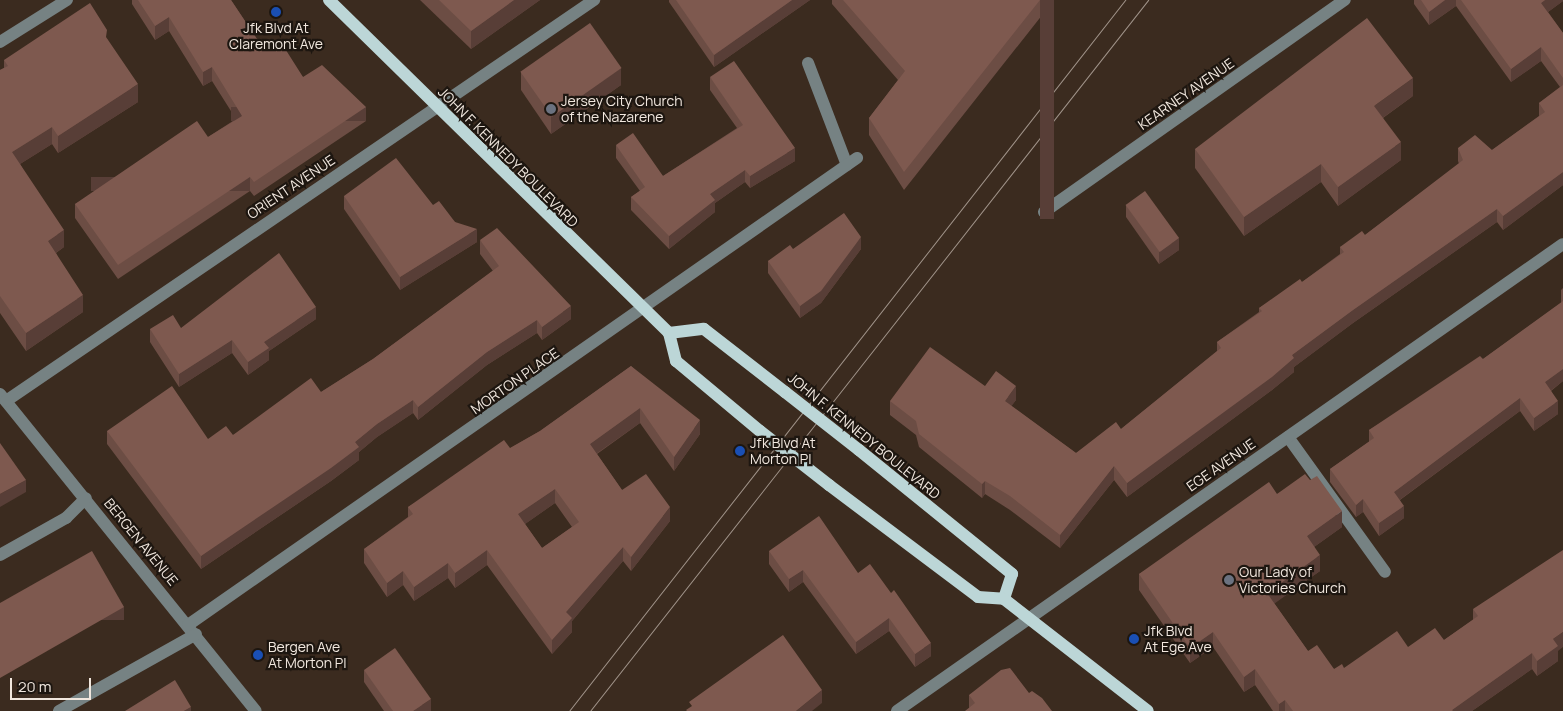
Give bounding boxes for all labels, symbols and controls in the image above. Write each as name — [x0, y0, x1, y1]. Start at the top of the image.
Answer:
marker: Jfk Blvd At Claremont Ave — [270, 6, 282, 18]
place label: Jfk Blvd At Claremont Ave — [229, 20, 323, 52]
street label: KEARNEY AVENUE — [1135, 54, 1237, 134]
street label: JOHN F. KENNEDY BOULEVARD — [434, 83, 582, 231]
place label: Jersey City Church of the Nazarene — [561, 93, 683, 125]
marker: Jersey City Church of the Nazarene — [545, 103, 557, 115]
street label: ORIENT AVENUE — [244, 151, 338, 223]
street label: MORTON PLACE — [468, 344, 562, 418]
street label: JOHN F. KENNEDY BOULEVARD — [784, 369, 944, 503]
place label: Jfk Blvd At Morton Pl — [750, 435, 816, 468]
street label: EGE AVENUE — [1183, 435, 1259, 495]
marker: Jfk Blvd At Morton Pl — [734, 445, 746, 457]
street label: BERGEN AVENUE — [101, 495, 181, 589]
place label: Our Lady of Victories Church — [1239, 564, 1346, 596]
marker: Our Lady of Victories Church — [1223, 574, 1235, 586]
place label: Jfk Blvd At Ege Ave — [1144, 623, 1212, 656]
marker: Jfk Blvd At Ege Ave — [1128, 633, 1140, 645]
place label: Bergen Ave At Morton Pl — [268, 639, 347, 672]
marker: Bergen Ave At Morton Pl — [252, 649, 264, 661]
scale bar — [12, 668, 94, 700]
text: 20 m — [18, 676, 51, 697]

